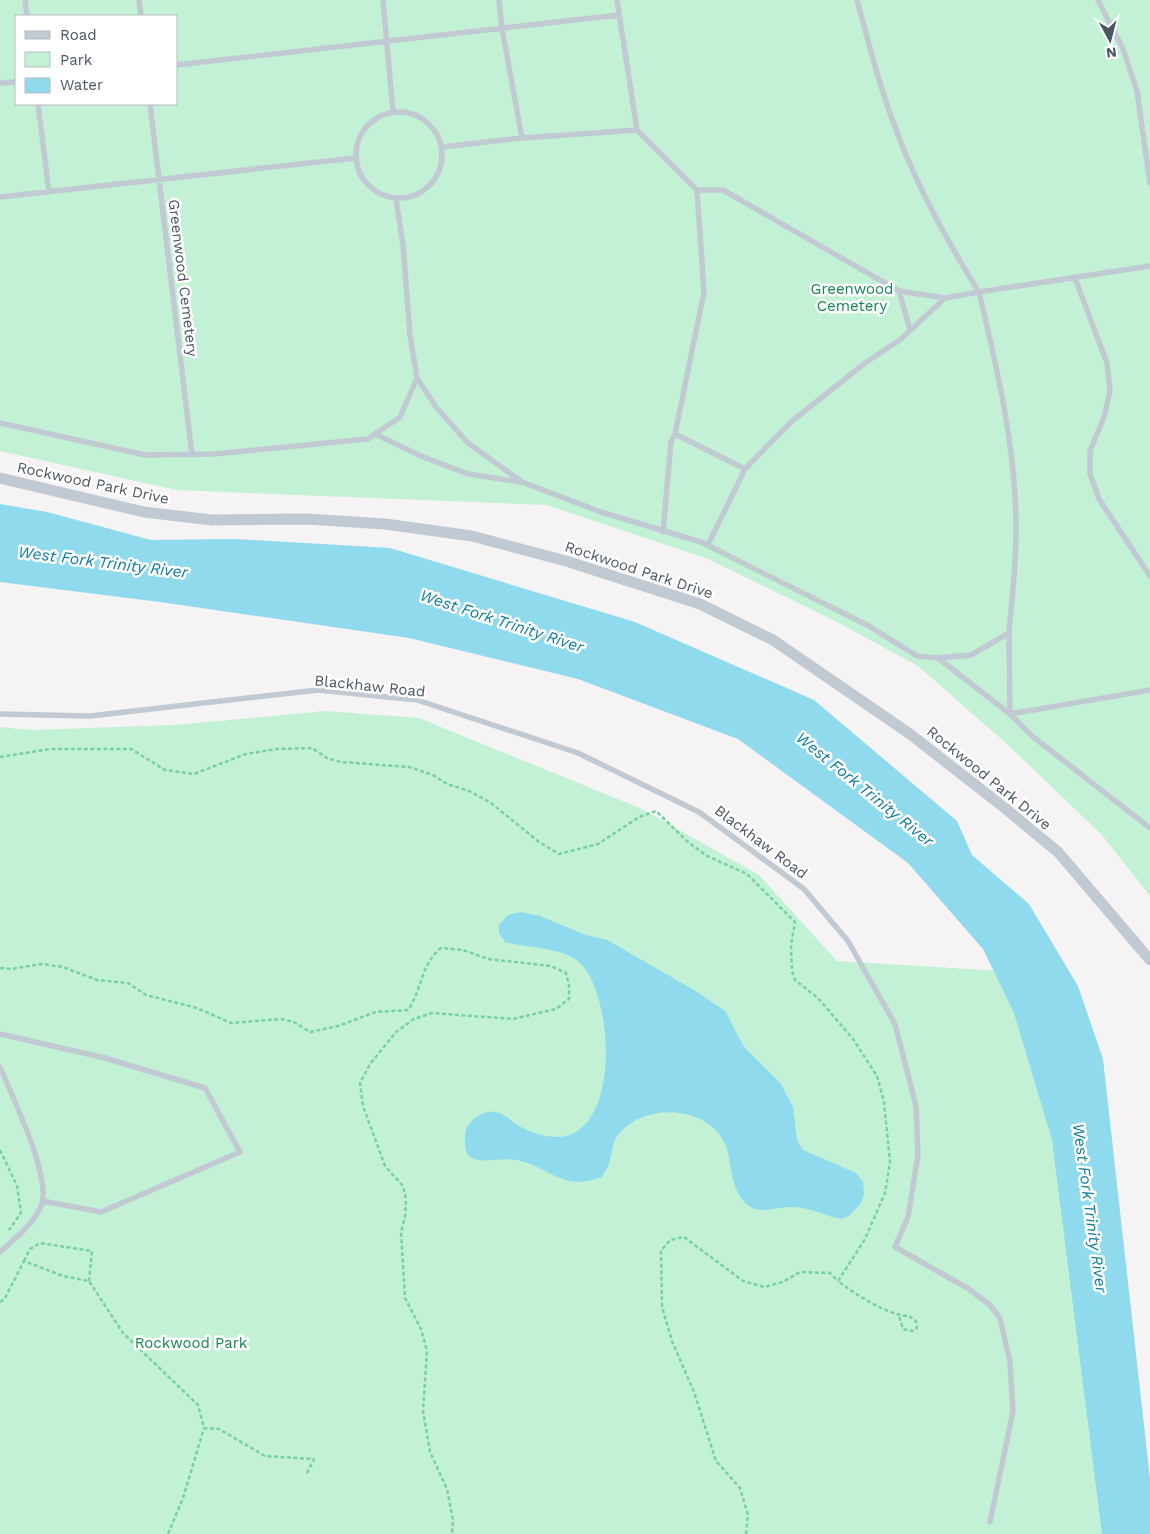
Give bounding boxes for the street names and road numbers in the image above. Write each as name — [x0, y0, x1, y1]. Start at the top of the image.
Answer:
street label: Greenwood Cemetery — [164, 198, 202, 358]
street label: Rockwood Park Drive — [15, 458, 171, 508]
street label: Rockwood Park Drive — [563, 538, 715, 602]
street label: Blackhaw Road — [314, 671, 426, 701]
street label: Rockwood Park Drive — [923, 722, 1055, 834]
street label: Blackhaw Road — [711, 801, 811, 883]

